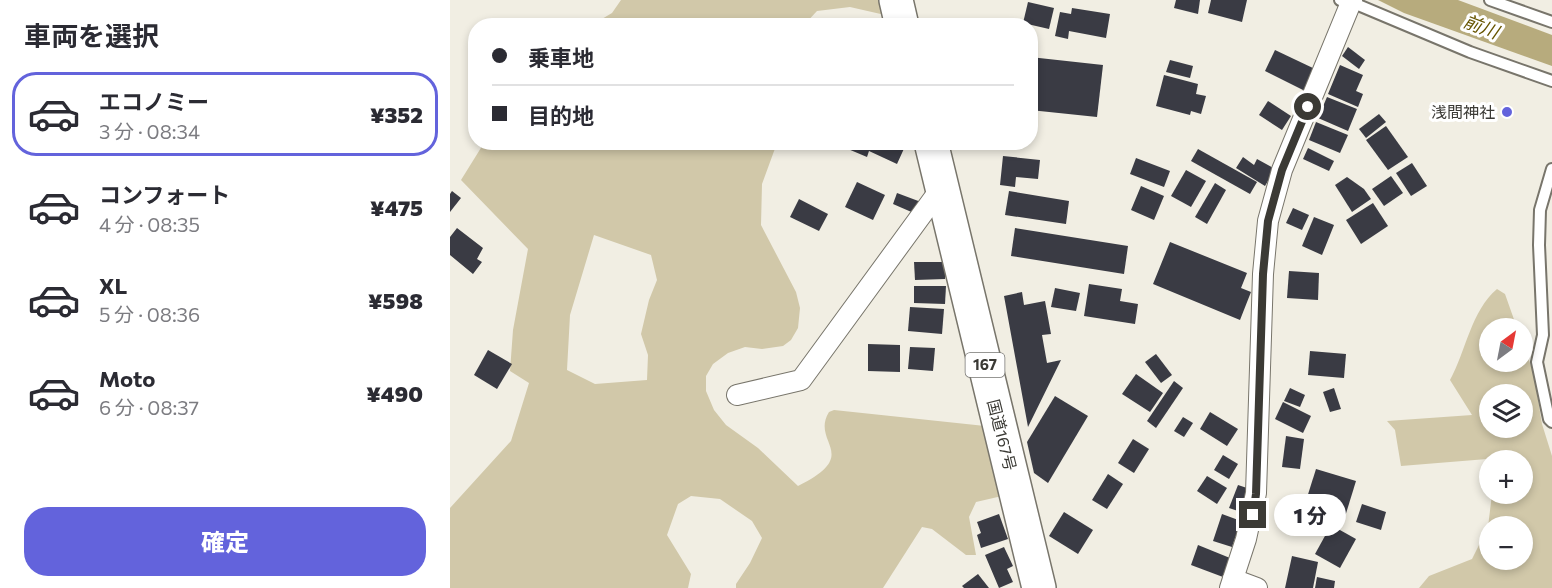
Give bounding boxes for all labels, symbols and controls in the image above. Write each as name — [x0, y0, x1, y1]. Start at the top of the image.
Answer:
water label: 前川 — [1461, 9, 1504, 44]
text: 車両を選択 — [24, 19, 159, 52]
text: 乗車地 — [528, 44, 594, 71]
icon: car — [27, 87, 81, 141]
text: エコノミー — [99, 88, 209, 115]
route start — [1294, 93, 1321, 120]
text: ¥352 — [370, 101, 423, 128]
text: 目的地 — [528, 102, 594, 129]
place label: 浅間神社 — [1431, 102, 1495, 121]
marker: 浅間神社 — [1500, 105, 1514, 119]
text: 3 分 · 08:34 — [99, 119, 200, 143]
icon: car — [27, 180, 81, 234]
text: コンフォート — [99, 181, 230, 208]
text: ¥475 — [370, 194, 423, 221]
text: 4 分 · 08:35 — [99, 212, 200, 236]
text: XL — [99, 272, 127, 299]
icon: car — [27, 273, 81, 327]
text: ¥598 — [368, 287, 423, 314]
text: 5 分 · 08:36 — [99, 302, 200, 326]
north arrow — [1479, 318, 1533, 372]
map controls — [1479, 318, 1533, 570]
road number: 167 — [966, 353, 1004, 377]
text: Moto — [99, 365, 155, 392]
icon: car — [27, 366, 81, 420]
text: ¥490 — [366, 380, 423, 407]
button: layers — [1479, 384, 1533, 438]
text: 6 分 · 08:37 — [99, 395, 199, 419]
street label: 国道167号 — [984, 397, 1021, 473]
button: + — [1479, 450, 1533, 504]
callout: 1 分 — [1274, 494, 1346, 536]
route end — [1239, 501, 1266, 528]
text: 1 分 — [1293, 503, 1327, 527]
button: 確定 — [24, 507, 426, 576]
button: − — [1479, 516, 1533, 570]

